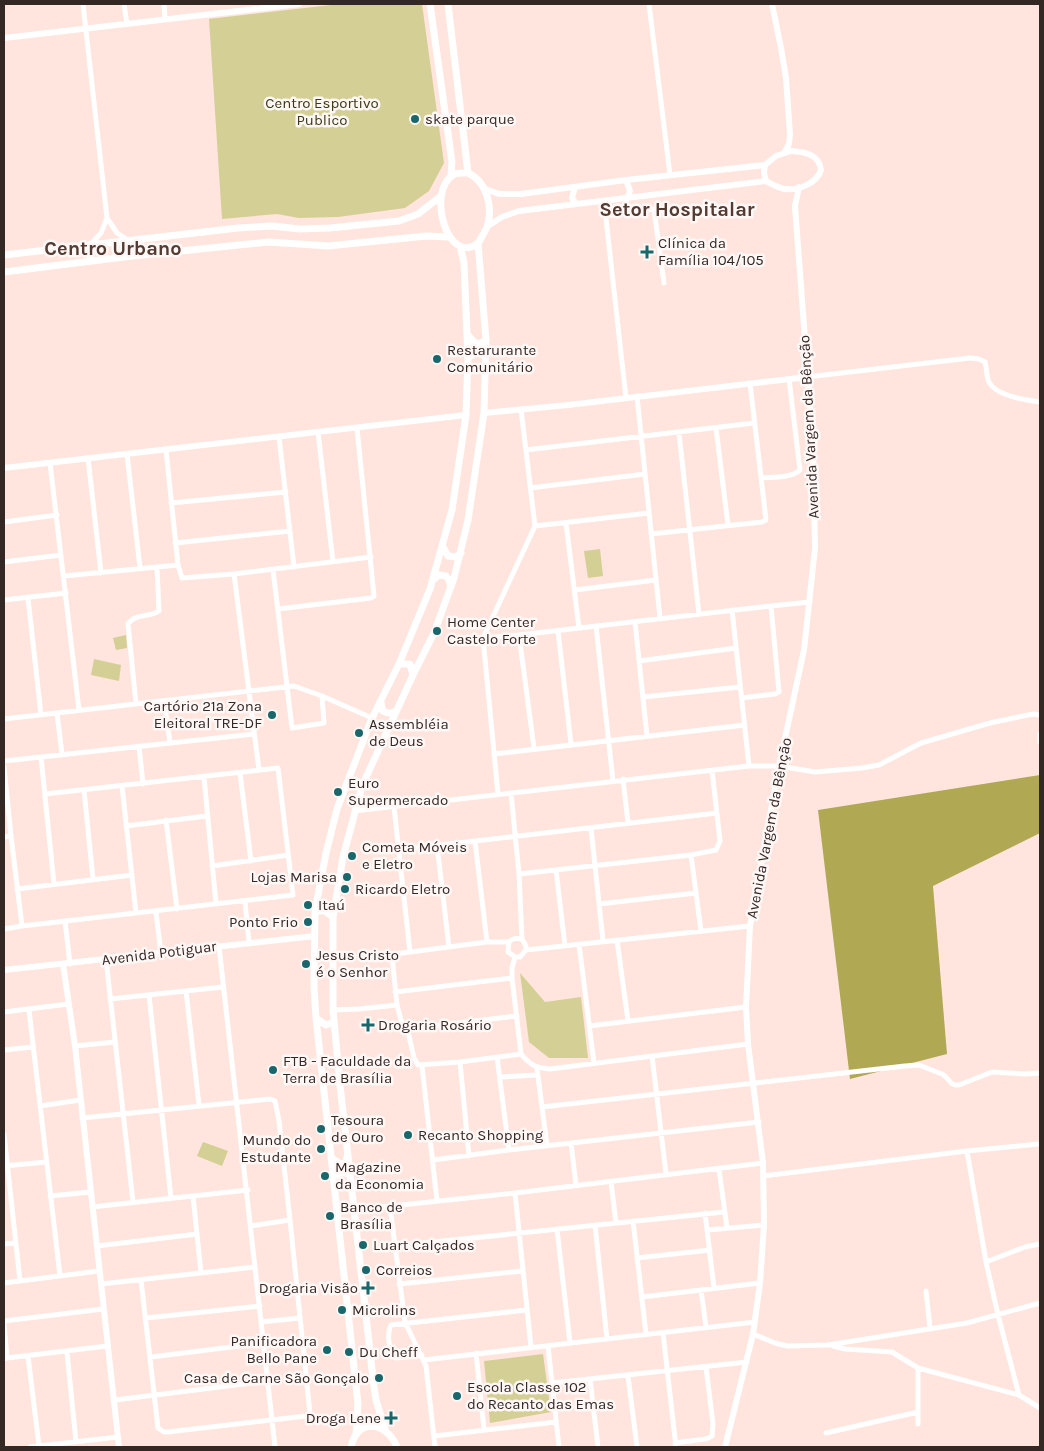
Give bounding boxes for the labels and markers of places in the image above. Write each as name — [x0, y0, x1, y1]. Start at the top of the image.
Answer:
place label: skate parque — [425, 110, 515, 128]
marker: skate parque — [409, 113, 421, 125]
place label: Clínica da Família 104/105 — [658, 234, 764, 269]
marker: Clínica da Família 104/105 — [640, 245, 654, 259]
place label: Restarurante Comunitário — [447, 341, 536, 376]
marker: Restarurante Comunitário — [431, 353, 443, 365]
place label: Home Center Castelo Forte — [447, 613, 536, 648]
marker: Home Center Castelo Forte — [431, 625, 443, 637]
place label: Cartório 21ª Zona Eleitoral TRE-DF — [144, 697, 262, 732]
marker: Cartório 21ª Zona Eleitoral TRE-DF — [266, 709, 278, 721]
place label: Assembléia de Deus — [369, 715, 449, 750]
marker: Assembléia de Deus — [353, 727, 365, 739]
place label: Euro Supermercado — [348, 774, 448, 809]
marker: Euro Supermercado — [332, 786, 344, 798]
place label: Cometa Móveis e Eletro — [362, 838, 467, 873]
marker: Cometa Móveis e Eletro — [346, 850, 358, 862]
place label: Lojas Marisa — [250, 868, 337, 886]
marker: Lojas Marisa — [341, 871, 353, 883]
place label: Ricardo Eletro — [355, 880, 450, 898]
marker: Ricardo Eletro — [339, 883, 351, 895]
place label: Itaú — [318, 896, 345, 914]
marker: Itaú — [302, 899, 314, 911]
place label: Ponto Frio — [229, 913, 298, 931]
marker: Ponto Frio — [302, 916, 314, 928]
place label: Jesus Cristo é o Senhor — [316, 946, 399, 981]
marker: Jesus Cristo é o Senhor — [300, 958, 312, 970]
place label: Drogaria Rosário — [378, 1016, 492, 1034]
marker: Drogaria Rosário — [362, 1019, 374, 1031]
place label: FTB - Faculdade da Terra de Brasília — [283, 1052, 411, 1087]
marker: FTB - Faculdade da Terra de Brasília — [267, 1064, 279, 1076]
place label: Tesoura de Ouro — [331, 1111, 384, 1146]
marker: Tesoura de Ouro — [315, 1123, 327, 1135]
place label: Recanto Shopping — [418, 1126, 544, 1144]
marker: Recanto Shopping — [402, 1129, 414, 1141]
place label: Mundo do Estudante — [240, 1131, 311, 1166]
marker: Mundo do Estudante — [315, 1143, 327, 1155]
place label: Magazine da Economia — [335, 1158, 424, 1193]
marker: Magazine da Economia — [319, 1170, 331, 1182]
place label: Banco de Brasília — [340, 1198, 403, 1233]
marker: Banco de Brasília — [324, 1210, 336, 1222]
place label: Luart Calçados — [373, 1236, 475, 1254]
marker: Luart Calçados — [357, 1239, 369, 1251]
place label: Correios — [376, 1261, 433, 1279]
marker: Correios — [360, 1264, 372, 1276]
place label: Drogaria Visão — [259, 1279, 358, 1297]
marker: Drogaria Visão — [362, 1282, 374, 1294]
place label: Microlins — [352, 1301, 416, 1319]
marker: Microlins — [336, 1304, 348, 1316]
place label: Panificadora Bello Pane — [231, 1332, 317, 1367]
place label: Du Cheff — [359, 1343, 419, 1361]
marker: Panificadora Bello Pane — [321, 1344, 333, 1356]
marker: Du Cheff — [343, 1346, 355, 1358]
place label: Casa de Carne São Gonçalo — [184, 1369, 369, 1387]
marker: Casa de Carne São Gonçalo — [373, 1372, 385, 1384]
place label: Escola Classe 102 do Recanto das Emas — [467, 1378, 614, 1413]
marker: Escola Classe 102 do Recanto das Emas — [451, 1390, 463, 1402]
place label: Droga Lene — [306, 1409, 381, 1427]
marker: Droga Lene — [385, 1412, 397, 1424]

